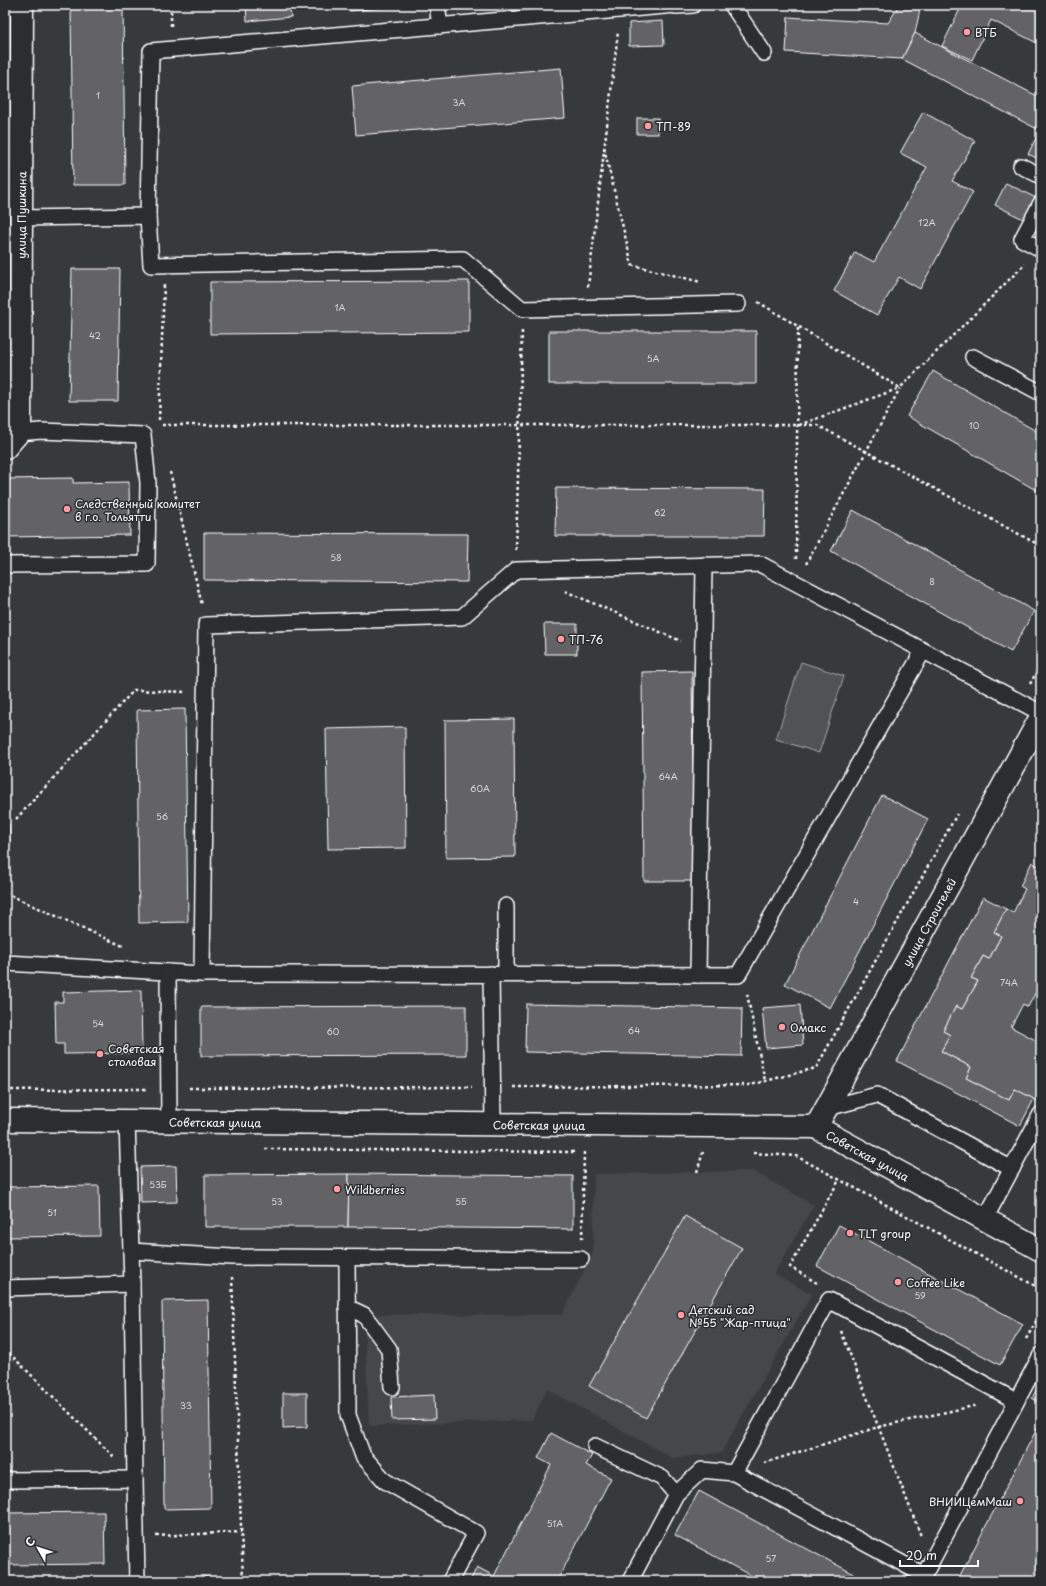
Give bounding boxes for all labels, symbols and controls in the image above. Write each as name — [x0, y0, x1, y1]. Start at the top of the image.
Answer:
place label: ВТБ — [975, 24, 997, 41]
marker: ВТБ — [962, 27, 972, 37]
house number: 1 — [96, 88, 100, 102]
house number: 3А — [453, 95, 466, 109]
place label: ТП-89 — [656, 118, 691, 135]
marker: ТП-89 — [643, 121, 653, 131]
street label: улица Пушкина — [12, 171, 30, 259]
house number: 12А — [918, 215, 936, 229]
house number: 1А — [335, 300, 346, 314]
house number: 42 — [89, 328, 101, 342]
house number: 5А — [647, 351, 659, 365]
house number: 10 — [969, 418, 980, 432]
place label: Следственный комитет в г.о. Тольятти — [75, 495, 201, 525]
marker: Следственный комитет в г.о. Тольятти — [62, 504, 72, 514]
house number: 62 — [654, 505, 666, 519]
house number: 58 — [330, 550, 342, 564]
house number: 8 — [929, 574, 935, 588]
place label: ТП-76 — [569, 631, 603, 648]
marker: ТП-76 — [556, 634, 566, 644]
house number: 64А — [658, 769, 678, 783]
house number: 60А — [470, 781, 490, 795]
house number: 56 — [156, 809, 168, 823]
street label: улица Строителей — [897, 875, 960, 969]
house number: 4 — [853, 894, 859, 908]
house number: 74А — [1000, 975, 1018, 989]
house number: 54 — [92, 1016, 104, 1030]
place label: Омакс — [790, 1019, 827, 1036]
marker: Омакс — [777, 1022, 787, 1032]
house number: 64 — [628, 1023, 640, 1037]
house number: 60 — [327, 1024, 340, 1038]
place label: Советская столовая — [108, 1040, 164, 1070]
marker: Советская столовая — [95, 1049, 105, 1059]
street label: Советская улица — [169, 1113, 261, 1131]
street label: Советская улица — [493, 1116, 585, 1134]
street label: Советская улица — [823, 1126, 912, 1185]
house number: 53Б — [149, 1177, 167, 1191]
place label: Wildberries — [345, 1181, 405, 1198]
marker: Wildberries — [332, 1184, 342, 1194]
house number: 53 — [271, 1194, 283, 1208]
house number: 55 — [455, 1194, 467, 1208]
house number: 51 — [47, 1205, 57, 1219]
place label: TLT group — [858, 1225, 911, 1242]
marker: TLT group — [845, 1228, 855, 1238]
place label: Coffee Like — [906, 1274, 965, 1291]
marker: Coffee Like — [893, 1277, 903, 1287]
house number: 59 — [914, 1288, 926, 1302]
place label: Детский сад №55 "Жар-птица" — [688, 1301, 791, 1331]
marker: Детский сад №55 "Жар-птица" — [676, 1310, 686, 1320]
house number: 33 — [180, 1398, 192, 1412]
place label: ВНИИЦемМаш — [929, 1493, 1012, 1510]
marker: ВНИИЦемМаш — [1015, 1496, 1025, 1506]
house number: 51А — [547, 1516, 563, 1530]
north arrow — [18, 1528, 58, 1568]
text: С — [21, 1533, 39, 1550]
scale bar — [900, 1542, 978, 1568]
text: 20 m — [906, 1546, 937, 1564]
house number: 57 — [766, 1551, 776, 1565]

